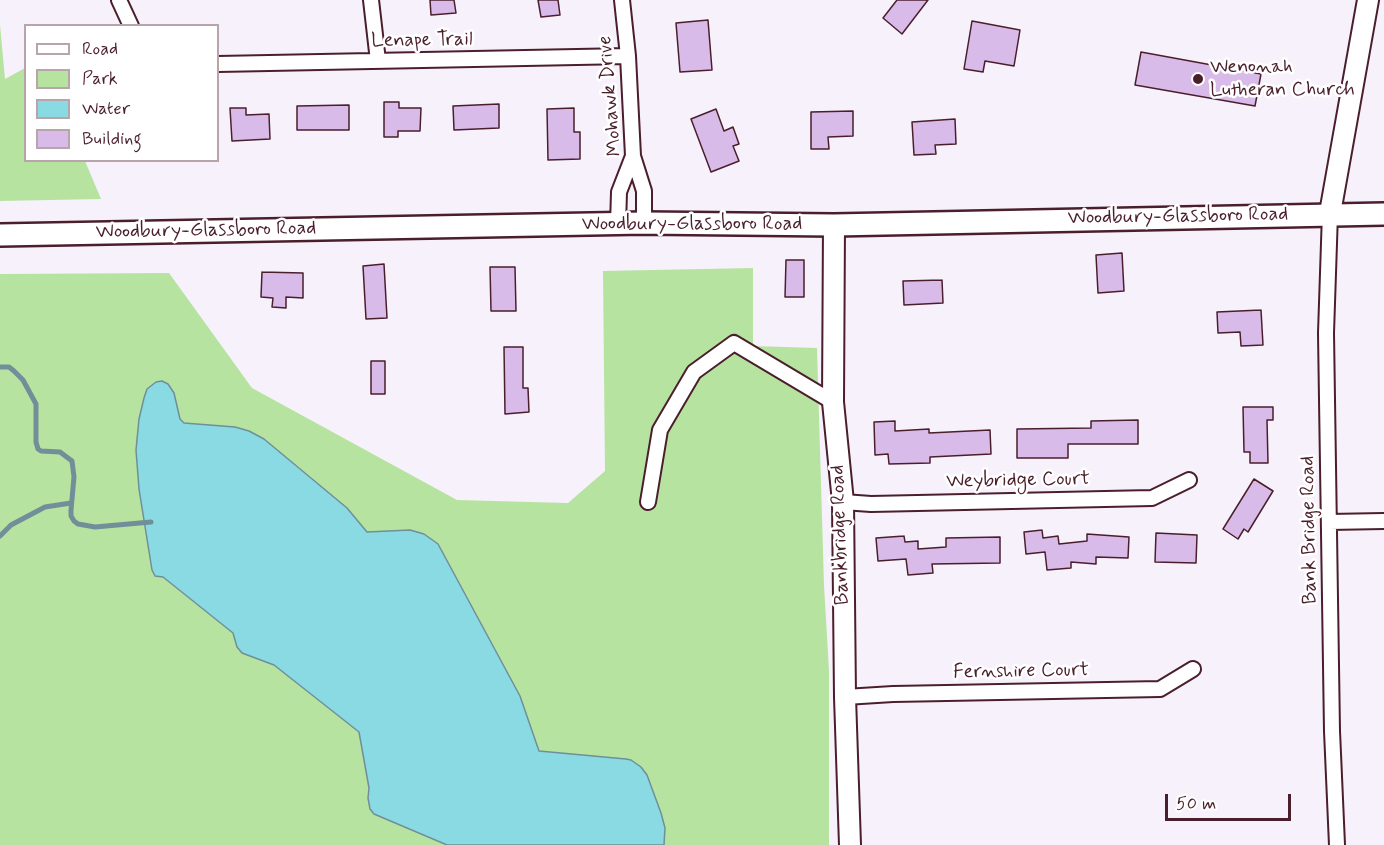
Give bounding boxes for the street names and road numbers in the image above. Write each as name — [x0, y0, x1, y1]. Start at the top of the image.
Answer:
street label: Lenape Trail — [371, 28, 473, 54]
street label: Mohawk Drive — [594, 35, 628, 157]
street label: Woodbury-Glassboro Road — [1067, 203, 1289, 231]
street label: Woodbury-Glassboro Road — [582, 213, 802, 237]
street label: Woodbury-Glassboro Road — [95, 217, 317, 245]
street label: Bank Bridge Road — [1297, 456, 1323, 604]
street label: Bankbridge Road — [827, 464, 855, 606]
street label: Weybridge Court — [946, 468, 1090, 494]
street label: Fernshire Court — [953, 659, 1089, 685]

